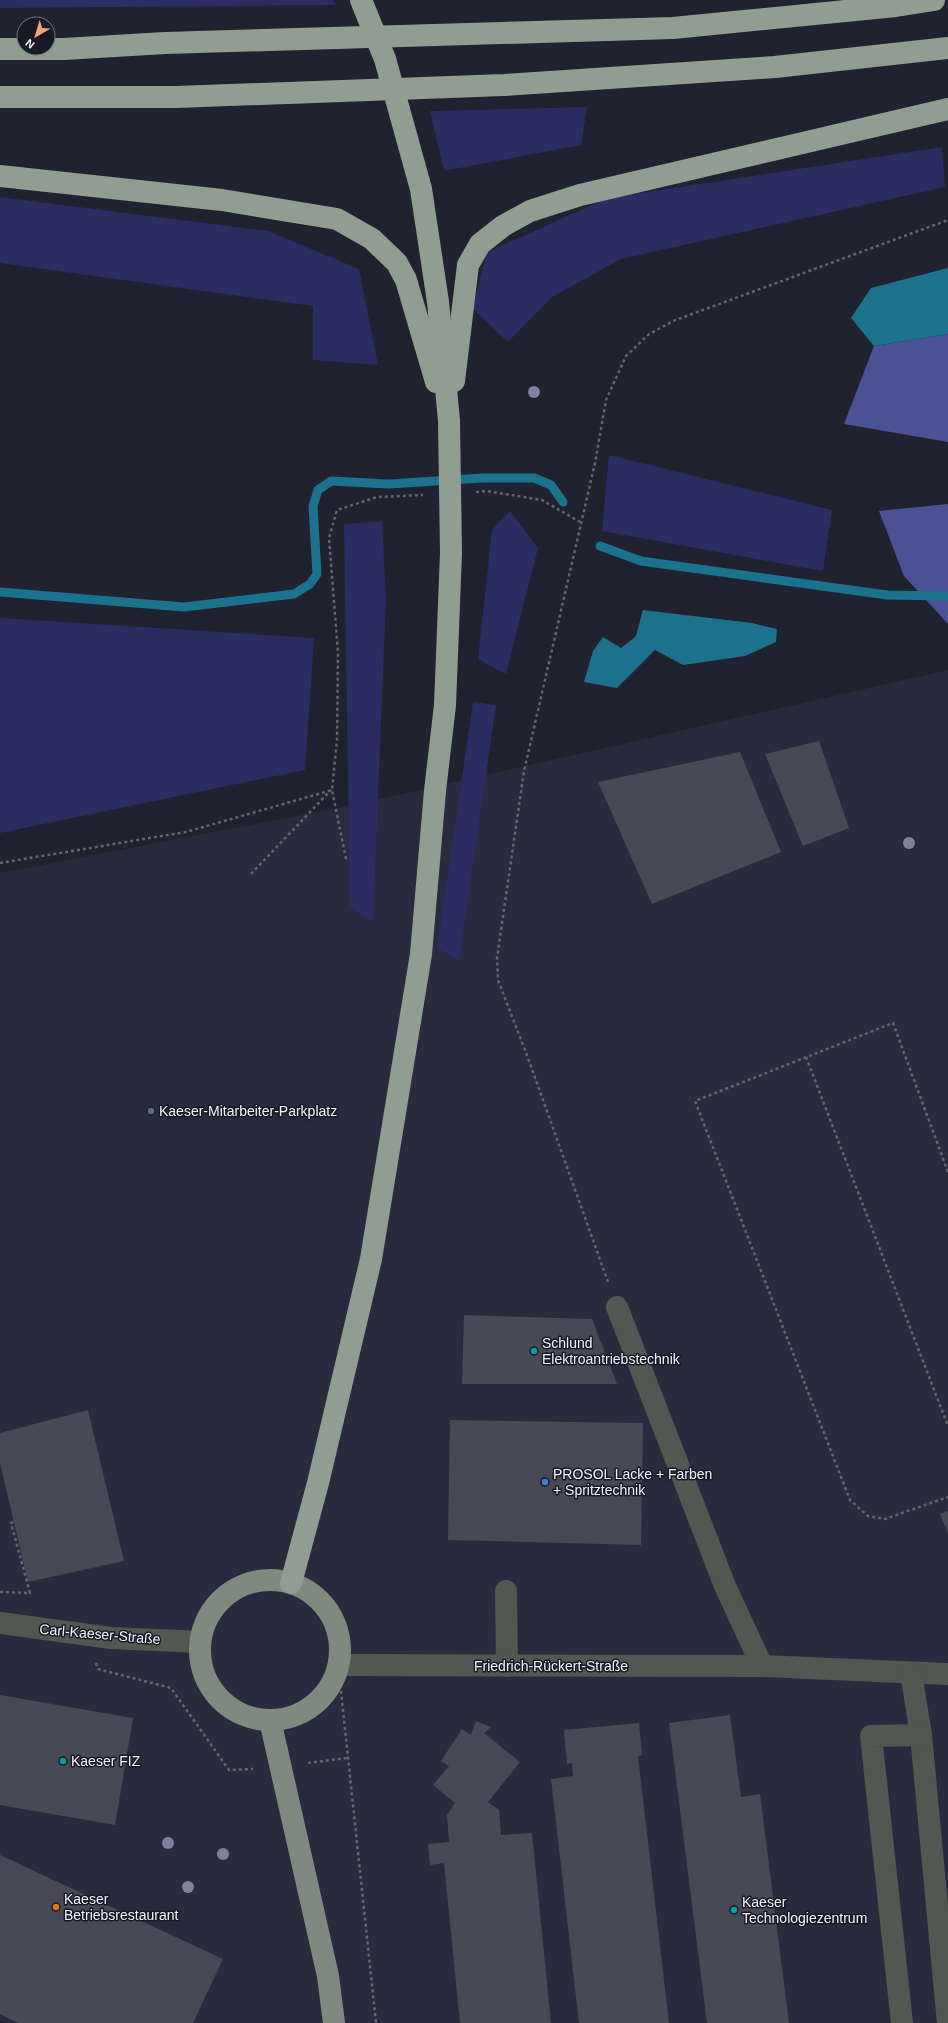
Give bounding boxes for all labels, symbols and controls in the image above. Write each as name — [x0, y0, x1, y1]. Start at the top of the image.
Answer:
north arrow — [16, 16, 56, 56]
text: N — [23, 37, 37, 51]
place label: Kaeser-Mitarbeiter-Parkplatz — [159, 1103, 337, 1119]
marker: Kaeser-Mitarbeiter-Parkplatz — [146, 1106, 156, 1116]
place label: Schlund Elektroantriebstechnik — [542, 1335, 681, 1367]
marker: Schlund Elektroantriebstechnik — [529, 1346, 539, 1356]
place label: PROSOL Lacke + Farben + Spritztechnik — [553, 1466, 712, 1498]
marker: PROSOL Lacke + Farben + Spritztechnik — [540, 1477, 550, 1487]
street label: Carl-Kaeser-Straße — [39, 1621, 161, 1647]
street label: Friedrich-Rückert-Straße — [474, 1658, 628, 1674]
place label: Kaeser FIZ — [71, 1753, 141, 1769]
marker: Kaeser FIZ — [58, 1756, 68, 1766]
place label: Kaeser Betriebsrestaurant — [64, 1891, 179, 1923]
place label: Kaeser Technologiezentrum — [742, 1894, 867, 1926]
marker: Kaeser Betriebsrestaurant — [51, 1902, 61, 1912]
marker: Kaeser Technologiezentrum — [729, 1905, 739, 1915]

